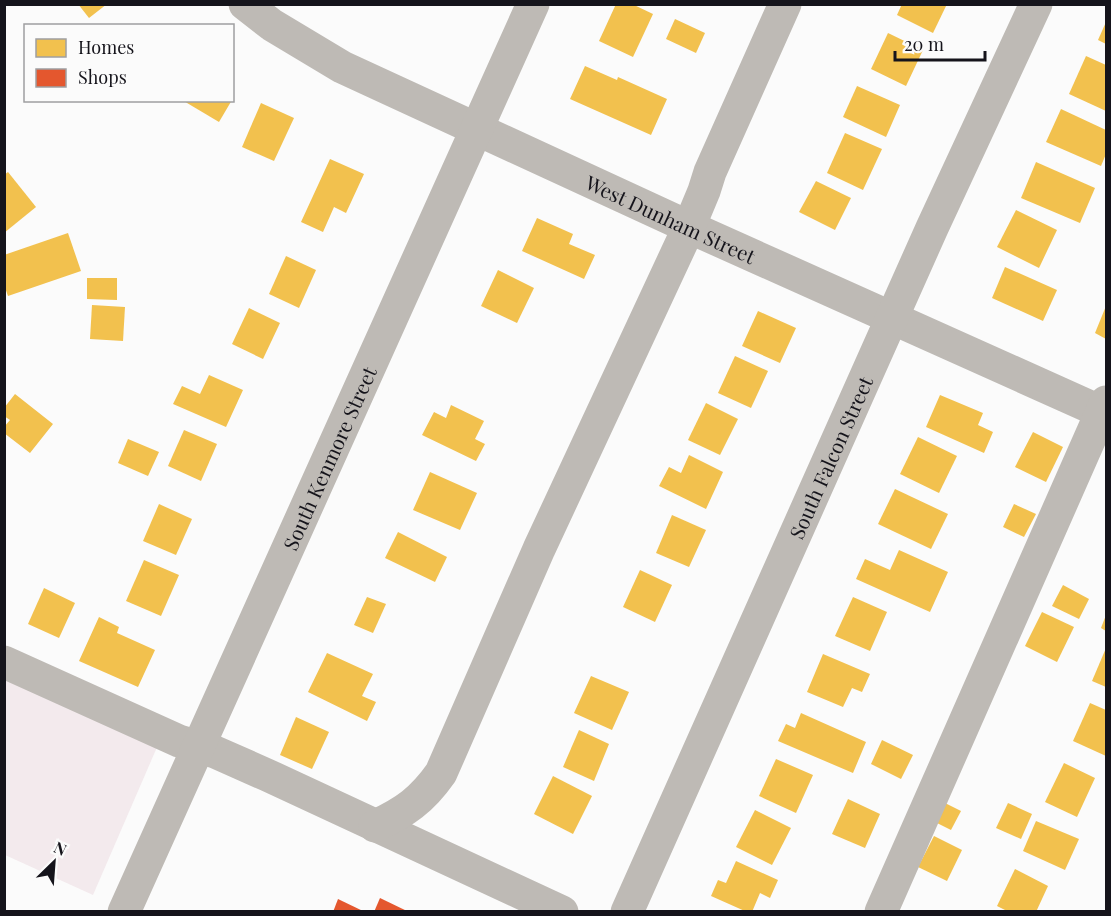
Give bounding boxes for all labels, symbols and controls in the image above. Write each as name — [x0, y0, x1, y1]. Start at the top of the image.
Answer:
legend — [24, 24, 234, 102]
scale bar — [895, 24, 985, 62]
text: 20 m — [904, 32, 944, 56]
text: Homes — [78, 35, 134, 59]
text: Shops — [78, 65, 127, 89]
street label: West Dunham Street — [581, 167, 761, 269]
street label: South Kenmore Street — [275, 361, 382, 554]
street label: South Falcon Street — [782, 371, 878, 543]
north arrow — [24, 832, 84, 892]
text: N — [51, 836, 71, 860]

